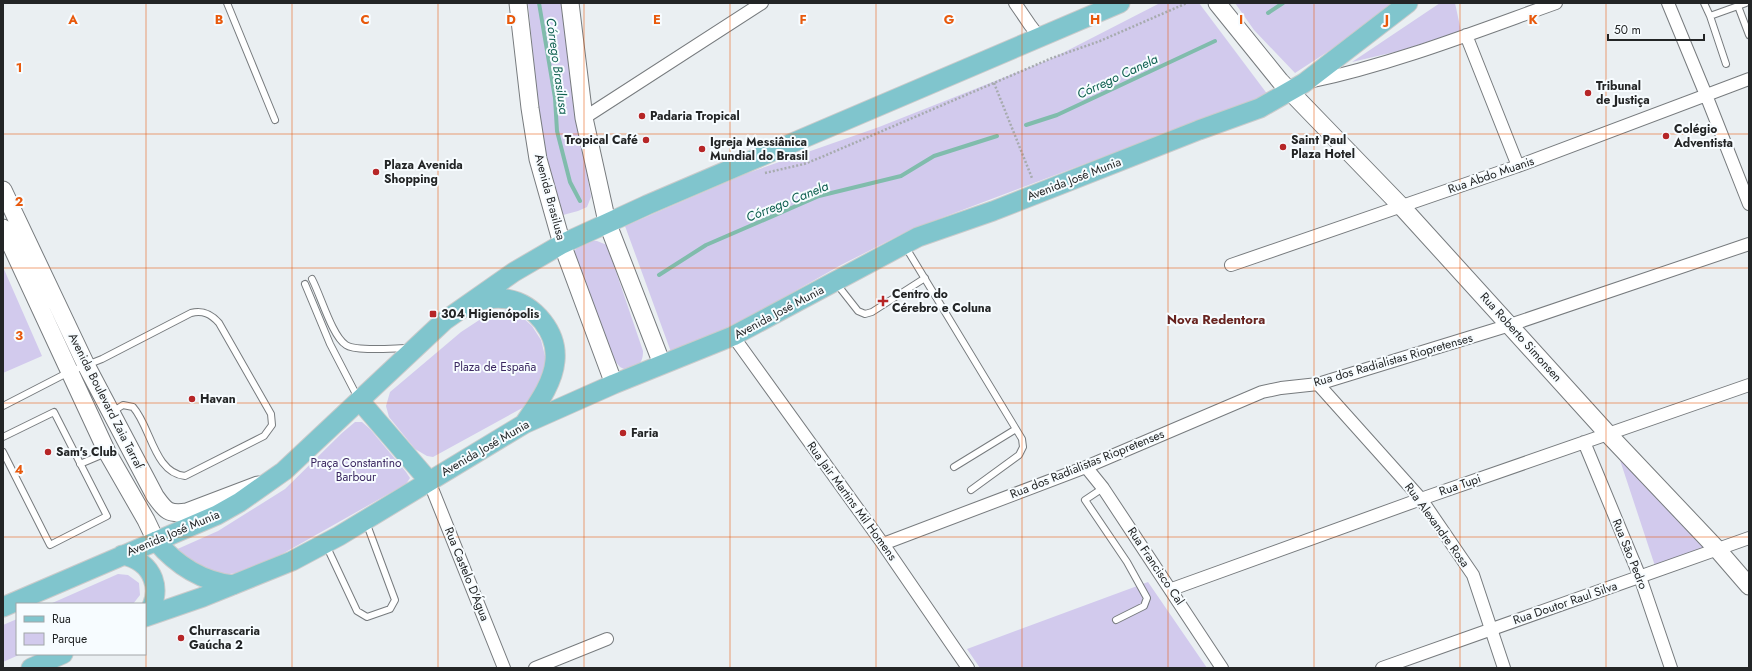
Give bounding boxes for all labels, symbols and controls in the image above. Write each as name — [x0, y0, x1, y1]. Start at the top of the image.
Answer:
text: A — [67, 10, 78, 29]
text: B — [215, 10, 224, 29]
text: C — [360, 10, 370, 29]
text: D — [506, 10, 516, 29]
text: E — [653, 10, 661, 29]
text: F — [799, 10, 807, 29]
text: G — [944, 10, 955, 29]
text: H — [1090, 10, 1100, 29]
text: I — [1239, 10, 1243, 29]
text: J — [1382, 10, 1389, 29]
text: K — [1528, 10, 1538, 29]
scale bar — [1608, 16, 1704, 42]
water label: Córrego Brasilusa — [541, 17, 574, 116]
text: 50 m — [1614, 21, 1641, 39]
water label: Córrego Canela — [1074, 49, 1161, 104]
text: 1 — [16, 58, 22, 77]
place label: Tribunal de Justiça — [1596, 77, 1650, 109]
marker: Tribunal de Justiça — [1583, 88, 1593, 98]
place label: Padaria Tropical — [650, 107, 740, 125]
marker: Padaria Tropical — [637, 111, 647, 121]
place label: Colégio Adventista — [1673, 120, 1733, 152]
place label: Tropical Café — [565, 131, 638, 149]
place label: Saint Paul Plaza Hotel — [1291, 131, 1355, 163]
marker: Colégio Adventista — [1661, 131, 1671, 141]
place label: Igreja Messiânica Mundial do Brasil — [710, 133, 808, 165]
marker: Tropical Café — [641, 135, 651, 145]
marker: Saint Paul Plaza Hotel — [1278, 142, 1288, 152]
marker: Igreja Messiânica Mundial do Brasil — [697, 144, 707, 154]
street label: Avenida Brasilusa — [530, 152, 570, 242]
street label: Rua Abdo Muanis — [1445, 152, 1537, 198]
street label: Avenida José Munia — [1024, 153, 1124, 205]
place label: Plaza Avenida Shopping — [384, 156, 463, 188]
marker: Plaza Avenida Shopping — [371, 167, 381, 177]
water label: Córrego Canela — [743, 176, 831, 227]
text: 2 — [15, 192, 23, 211]
street label: Avenida José Munia — [731, 281, 827, 343]
place label: Centro do Cérebro e Coluna — [892, 285, 991, 317]
street label: Rua Roberto Simonsen — [1476, 288, 1566, 386]
marker: Centro do Cérebro e Coluna — [877, 295, 889, 307]
place label: 304 Higienópolis — [441, 305, 540, 323]
marker: 304 Higienópolis — [428, 309, 438, 319]
district label: Nova Redentora — [1167, 310, 1265, 329]
text: 3 — [15, 326, 23, 345]
street label: Rua dos Radialistas Riopretenses — [1311, 329, 1475, 391]
street label: Avenida Boulevard Zaia Tarraf — [64, 330, 148, 473]
park label: Plaza de España — [454, 358, 537, 376]
place label: Havan — [200, 390, 236, 408]
marker: Havan — [187, 394, 197, 404]
street label: Avenida José Munia — [437, 415, 533, 481]
place label: Faria — [631, 424, 658, 442]
street label: Rua dos Radialistas Riopretenses — [1007, 425, 1167, 503]
marker: Faria — [618, 428, 628, 438]
street label: Rua Jair Martins Mil Homens — [803, 438, 901, 564]
place label: Sam's Club — [56, 443, 118, 461]
marker: Sam's Club — [43, 447, 53, 457]
park label: Praça Constantino Barbour — [310, 454, 402, 486]
text: 4 — [14, 460, 24, 479]
street label: Rua Tupi — [1437, 469, 1483, 501]
street label: Rua Alexandre Rosa — [1400, 479, 1474, 571]
street label: Avenida José Munia — [124, 505, 223, 561]
street label: Rua São Pedro — [1608, 516, 1652, 592]
street label: Rua Francisco Cal — [1123, 523, 1189, 609]
street label: Rua Castelo D'Água — [440, 524, 494, 624]
street label: Rua Doutor Raul Silva — [1510, 577, 1620, 629]
legend — [16, 603, 146, 655]
text: Rua — [52, 610, 71, 628]
place label: Churrascaria Gaúcha 2 — [189, 622, 260, 654]
text: Parque — [52, 630, 87, 648]
marker: Churrascaria Gaúcha 2 — [176, 633, 186, 643]

